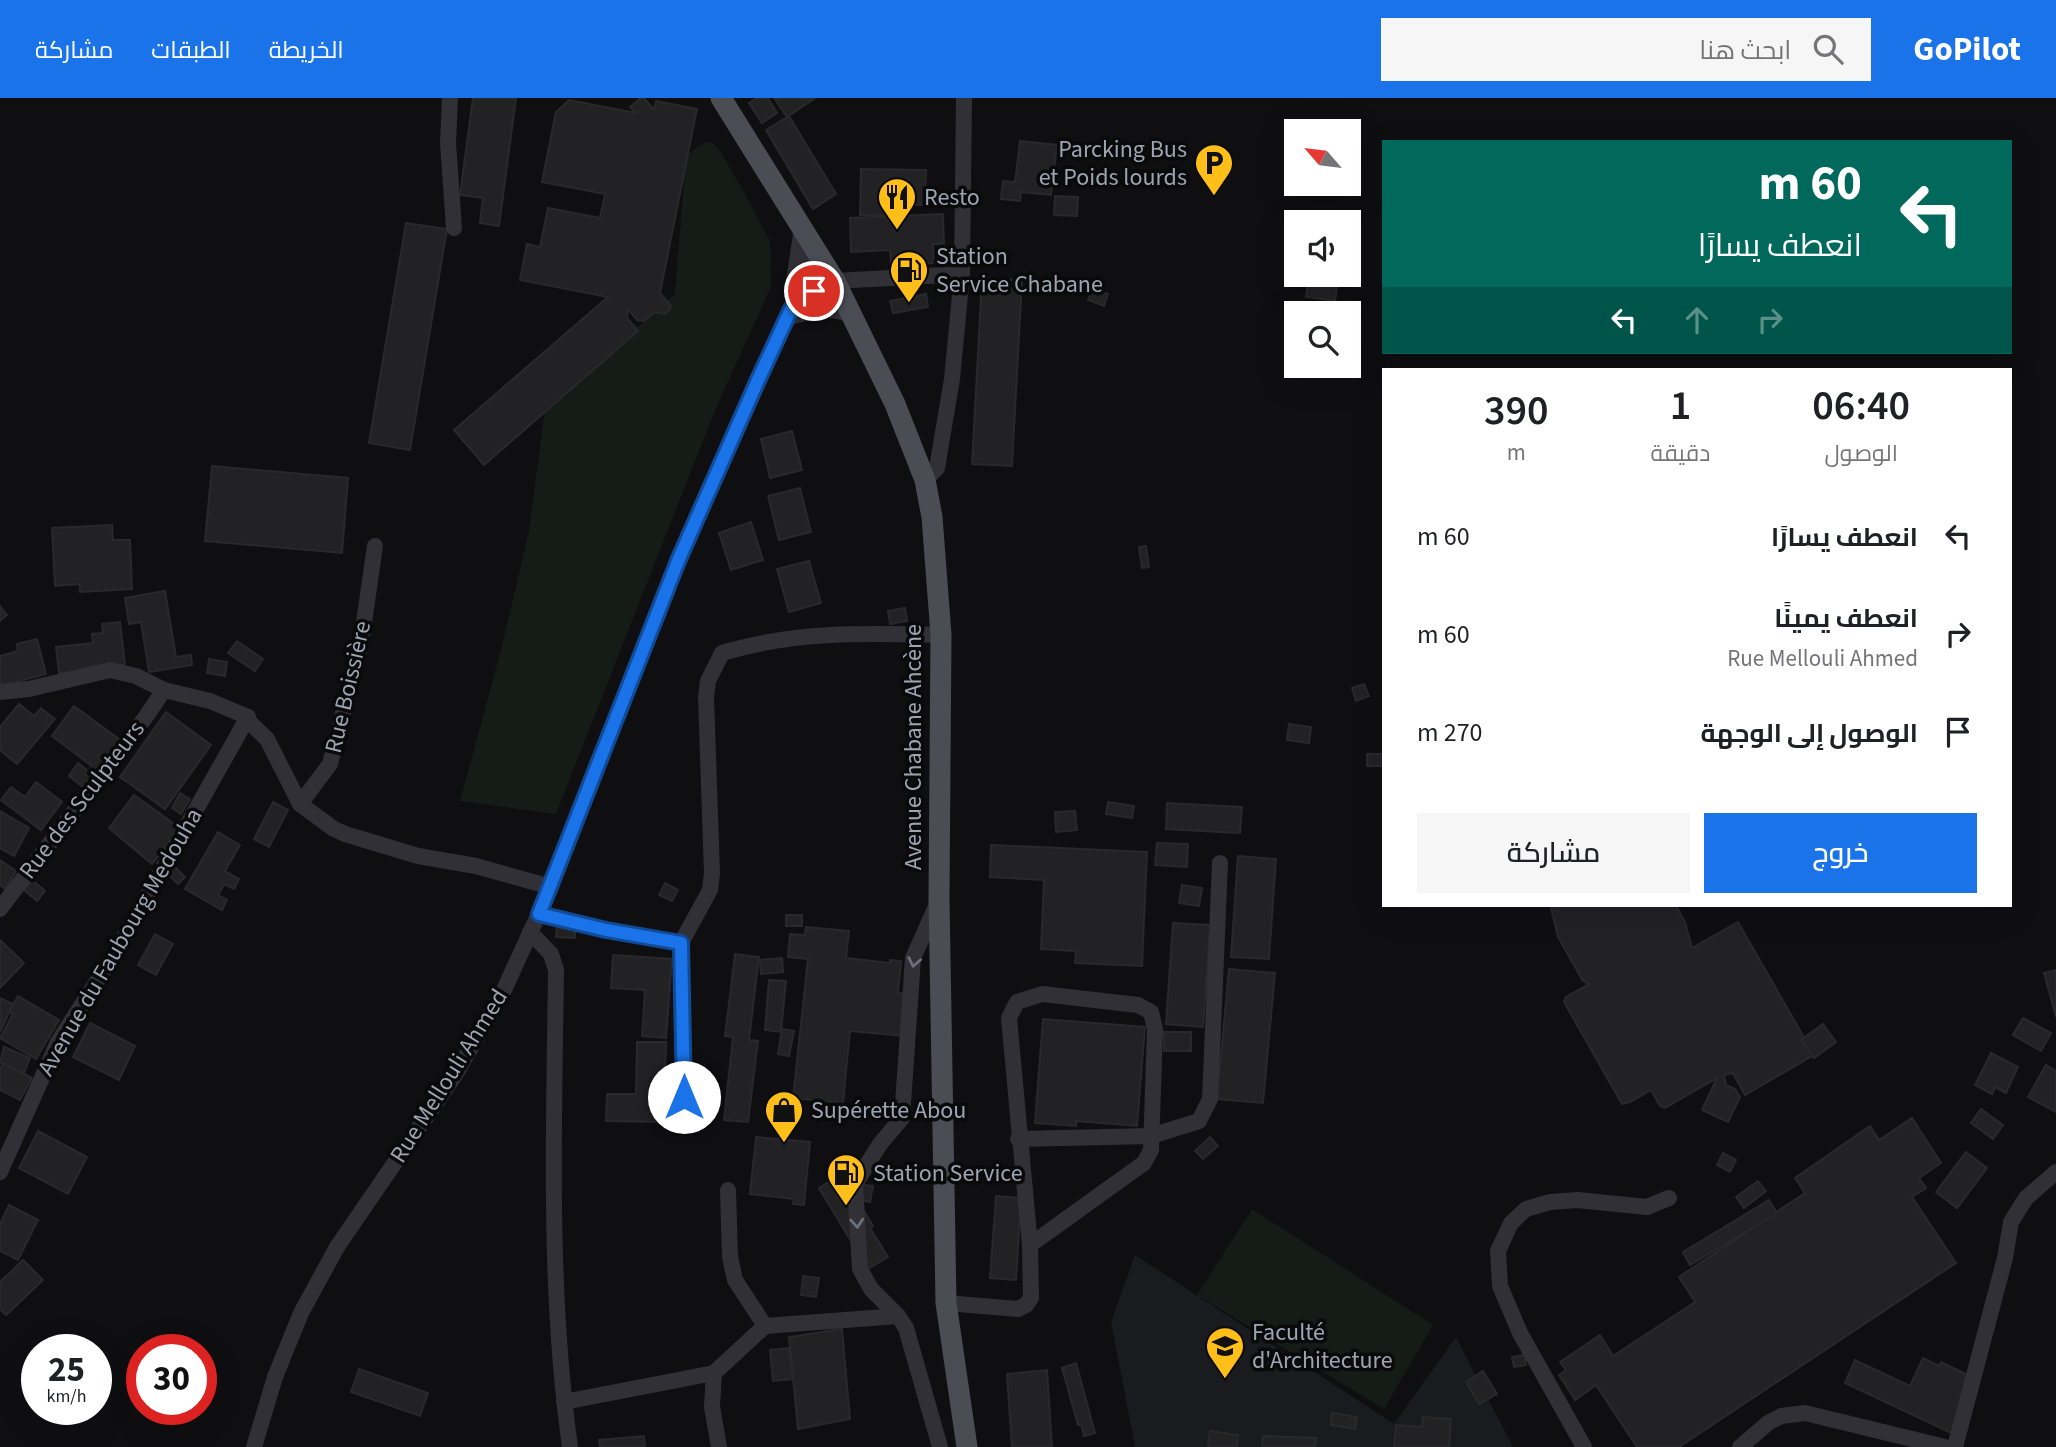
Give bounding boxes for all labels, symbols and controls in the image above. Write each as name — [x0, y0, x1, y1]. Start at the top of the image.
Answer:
search box — [1381, 18, 1871, 81]
text: GoPilot — [1913, 26, 2021, 73]
icon: search — [1809, 30, 1847, 68]
text: ابحث هنا — [1699, 32, 1791, 69]
text: مشاركة — [35, 33, 113, 68]
text: الطبقات — [151, 33, 231, 68]
text: الخريطة — [269, 33, 344, 68]
north arrow — [1284, 119, 1362, 196]
map controls — [1284, 119, 1361, 378]
place label: Parcking Bus et Poids lourds — [1039, 132, 1187, 195]
parking icon: Parcking Bus et Poids lourds — [1193, 142, 1235, 197]
text: 60 m — [1758, 149, 1862, 219]
icon: left — [1886, 168, 1977, 259]
restaurant icon: Resto — [876, 176, 918, 231]
place label: Resto — [924, 180, 980, 215]
button: sound — [1284, 210, 1361, 287]
text: انعطف يسارًا — [1698, 223, 1862, 269]
place label: Station Service Chabane — [936, 239, 1103, 302]
fuel station icon: Station Service Chabane — [888, 249, 930, 304]
pin — [784, 261, 844, 321]
icon: arrive — [795, 272, 833, 310]
button: search — [1284, 301, 1361, 378]
icon: left — [1605, 301, 1643, 339]
icon: ahead — [1678, 301, 1716, 339]
icon: right — [1751, 301, 1789, 339]
text: 1 — [1670, 376, 1691, 436]
text: 06:40 — [1812, 376, 1910, 436]
text: 390 — [1484, 381, 1549, 441]
text: m — [1507, 436, 1526, 469]
text: دقيقة — [1651, 437, 1710, 470]
text: الوصول — [1825, 437, 1898, 470]
icon: left — [1939, 517, 1977, 555]
text: 60 m — [1417, 518, 1470, 555]
text: انعطف يسارًا — [1771, 519, 1918, 556]
text: انعطف يمينًا — [1774, 600, 1918, 637]
icon: right — [1939, 615, 1977, 653]
text: 60 m — [1417, 616, 1470, 653]
street label: Rue Boissière — [316, 618, 380, 756]
street label: Avenue Chabane Ahcène — [896, 624, 931, 870]
text: Rue Mellouli Ahmed — [1727, 642, 1918, 675]
street label: Rue des Sculpteurs — [11, 713, 153, 887]
icon: arrive — [1939, 713, 1977, 751]
text: 270 m — [1417, 714, 1483, 751]
text: الوصول إلى الوجهة — [1700, 715, 1918, 752]
street label: Avenue du Faubourg Medouha — [29, 801, 211, 1083]
button: مشاركة — [1417, 813, 1690, 893]
button: خروج — [1704, 813, 1977, 893]
one-way arrow — [907, 956, 922, 968]
street label: Rue Mellouli Ahmed — [381, 982, 517, 1170]
position arrow — [647, 1060, 721, 1134]
shop icon: Supérette Abou — [763, 1089, 805, 1144]
place label: Supérette Abou — [811, 1093, 966, 1128]
fuel station icon: Station Service — [825, 1152, 867, 1207]
place label: Station Service — [873, 1156, 1023, 1191]
one-way arrow — [850, 1218, 865, 1229]
place label: Faculté d'Architecture — [1252, 1315, 1393, 1378]
school or university icon: Faculté d'Architecture — [1204, 1325, 1246, 1380]
speed limit sign: 30 — [126, 1334, 217, 1425]
text: 25 — [48, 1345, 85, 1395]
text: km/h — [47, 1384, 86, 1409]

